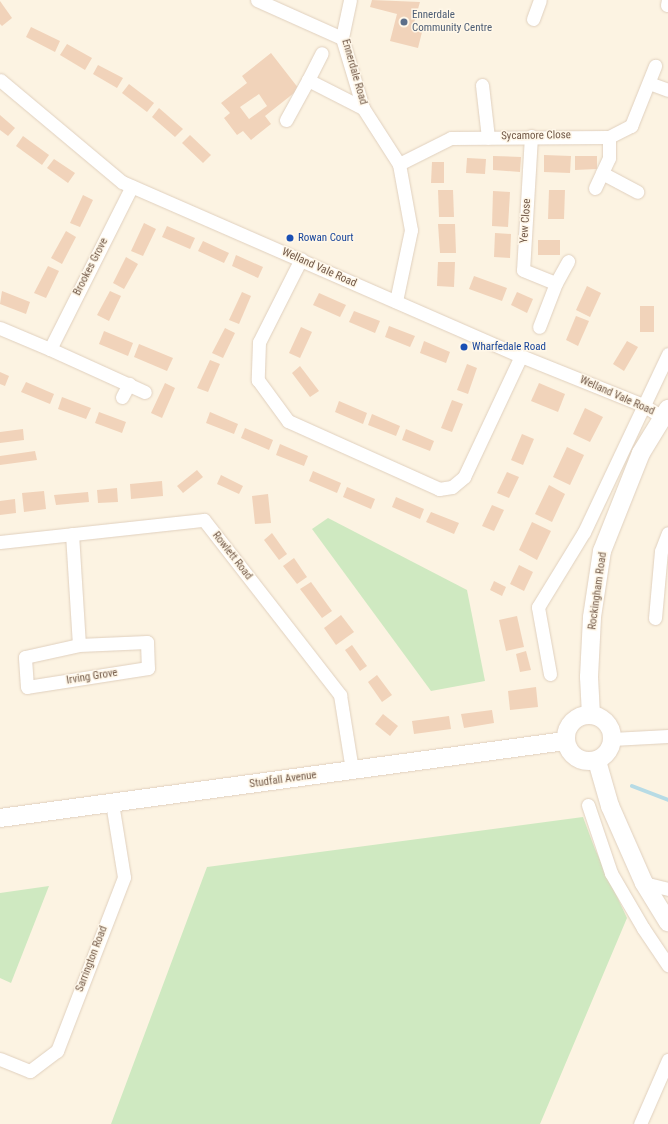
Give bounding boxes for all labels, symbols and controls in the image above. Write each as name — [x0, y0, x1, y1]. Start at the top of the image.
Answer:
place label: Ennerdale Community Centre — [412, 9, 492, 35]
marker: Ennerdale Community Centre — [399, 17, 409, 27]
street label: Ennerdale Road — [338, 38, 370, 106]
street label: Sycamore Close — [501, 129, 571, 143]
street label: Yew Close — [518, 198, 534, 244]
place label: Rowan Court — [298, 231, 354, 245]
marker: Rowan Court — [285, 233, 295, 243]
street label: Brookes Grove — [71, 236, 111, 298]
street label: Welland Vale Road — [280, 246, 358, 290]
place label: Wharfedale Road — [472, 340, 546, 354]
marker: Wharfedale Road — [459, 342, 469, 352]
street label: Welland Vale Road — [578, 374, 656, 418]
street label: Rowlett Road — [209, 529, 255, 583]
street label: Rockingham Road — [586, 551, 610, 631]
street label: Irving Grove — [65, 666, 119, 688]
street label: Studfall Avenue — [249, 769, 317, 791]
street label: Sarrington Road — [73, 924, 111, 994]

